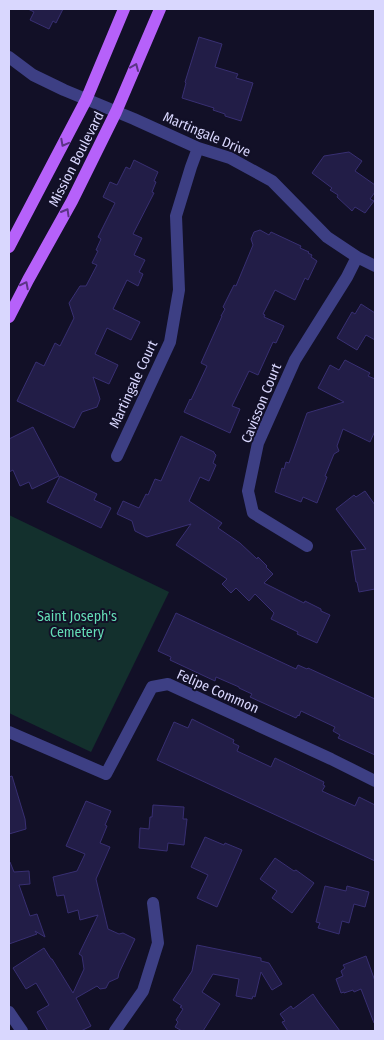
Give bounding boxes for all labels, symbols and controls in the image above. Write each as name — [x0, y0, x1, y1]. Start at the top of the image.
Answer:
one-way arrow — [129, 63, 139, 72]
street label: Martingale Drive — [160, 108, 253, 161]
street label: Mission Boulevard — [45, 109, 108, 210]
one-way arrow — [60, 137, 70, 146]
one-way arrow — [60, 208, 70, 217]
one-way arrow — [19, 282, 29, 291]
street label: Martingale Court — [106, 337, 161, 431]
street label: Cavisson Court — [238, 361, 285, 445]
park label: Saint Joseph's Cemetery — [37, 608, 117, 641]
street label: Felipe Common — [174, 666, 261, 717]

